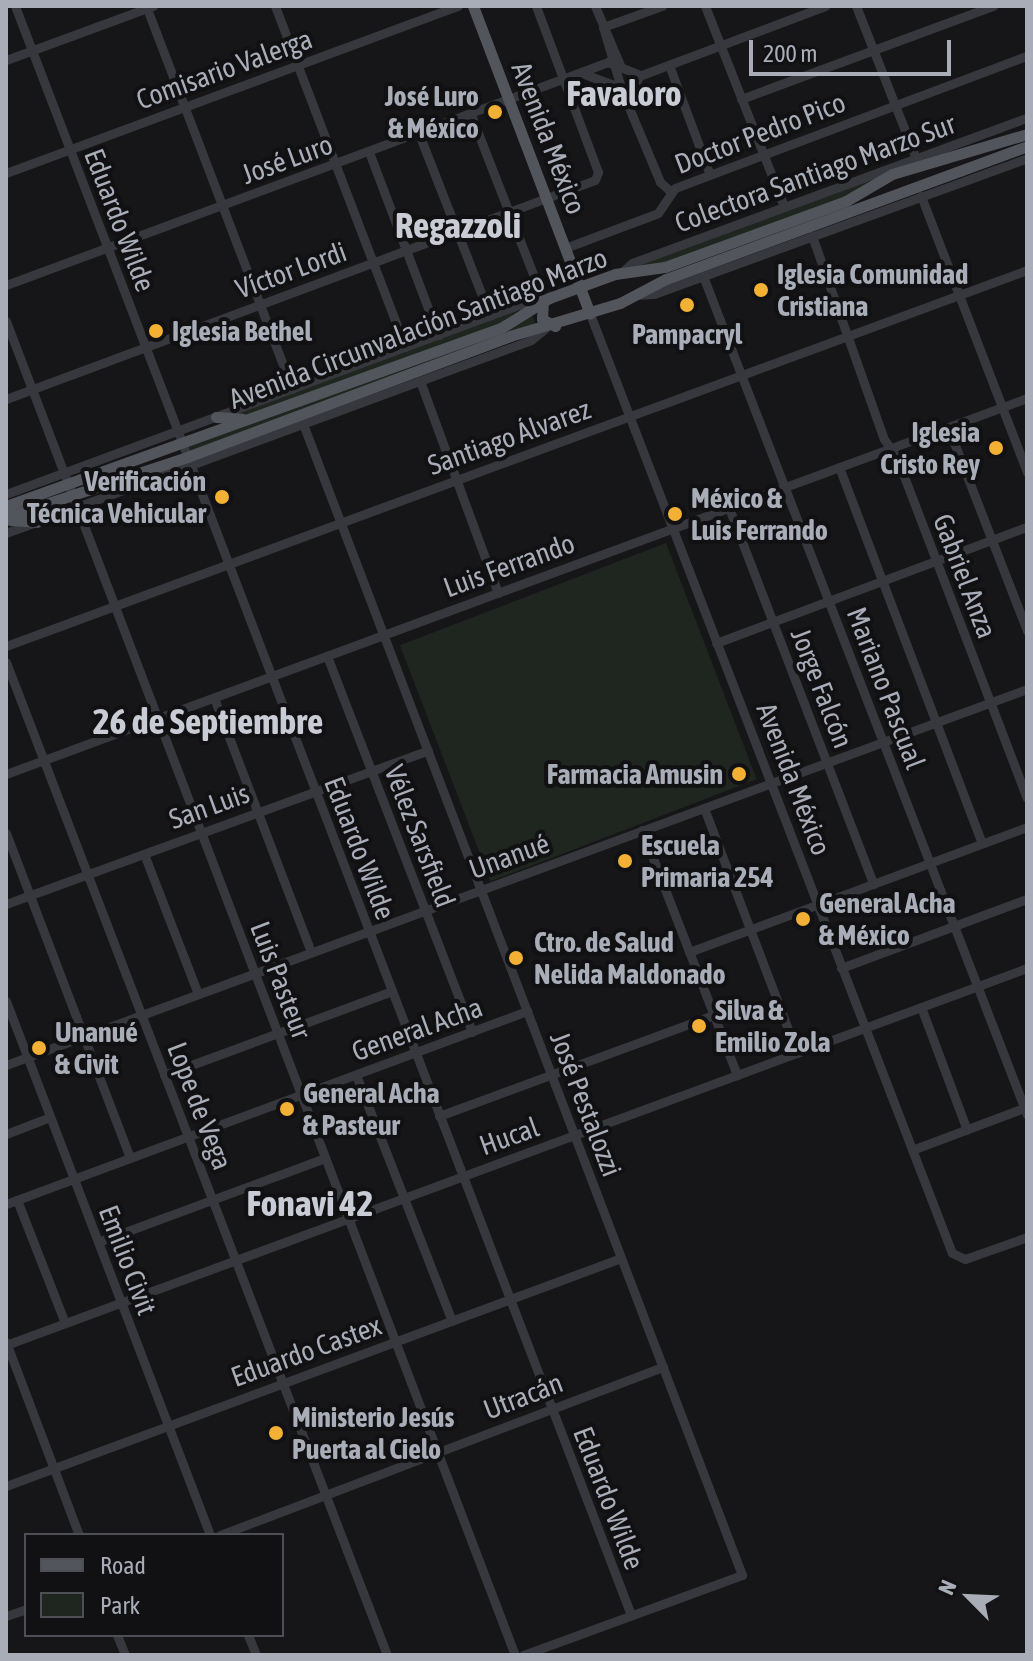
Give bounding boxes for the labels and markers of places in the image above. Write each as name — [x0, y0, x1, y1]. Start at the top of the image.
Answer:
place label: José Luro & México — [385, 79, 479, 145]
marker: José Luro & México — [486, 103, 504, 121]
place label: Iglesia Comunidad Cristiana — [777, 257, 968, 323]
marker: Iglesia Comunidad Cristiana — [752, 281, 770, 299]
marker: Pampacryl — [678, 296, 696, 314]
place label: Iglesia Bethel — [172, 314, 312, 348]
place label: Pampacryl — [632, 317, 742, 351]
marker: Iglesia Bethel — [147, 322, 165, 340]
place label: Iglesia Cristo Rey — [880, 415, 980, 481]
marker: Iglesia Cristo Rey — [987, 439, 1005, 457]
place label: Verificación Técnica Vehicular — [27, 464, 206, 530]
place label: México & Luis Ferrando — [691, 481, 828, 547]
marker: Verificación Técnica Vehicular — [213, 488, 231, 506]
marker: México & Luis Ferrando — [666, 505, 684, 523]
place label: Farmacia Amusin — [547, 757, 723, 791]
marker: Farmacia Amusin — [730, 765, 748, 783]
place label: Escuela Primaria 254 — [641, 828, 774, 894]
marker: Escuela Primaria 254 — [616, 852, 634, 870]
place label: General Acha & México — [819, 886, 955, 952]
marker: General Acha & México — [794, 910, 812, 928]
place label: Ctro. de Salud Nelida Maldonado — [534, 925, 726, 991]
marker: Ctro. de Salud Nelida Maldonado — [505, 947, 527, 969]
place label: Silva & Emilio Zola — [715, 993, 831, 1059]
place label: Unanué & Civit — [55, 1015, 138, 1081]
marker: Silva & Emilio Zola — [690, 1017, 708, 1035]
marker: Unanué & Civit — [30, 1039, 48, 1057]
place label: General Acha & Pasteur — [303, 1076, 439, 1142]
marker: General Acha & Pasteur — [278, 1100, 296, 1118]
place label: Ministerio Jesús Puerta al Cielo — [292, 1400, 454, 1466]
marker: Ministerio Jesús Puerta al Cielo — [267, 1424, 285, 1442]

